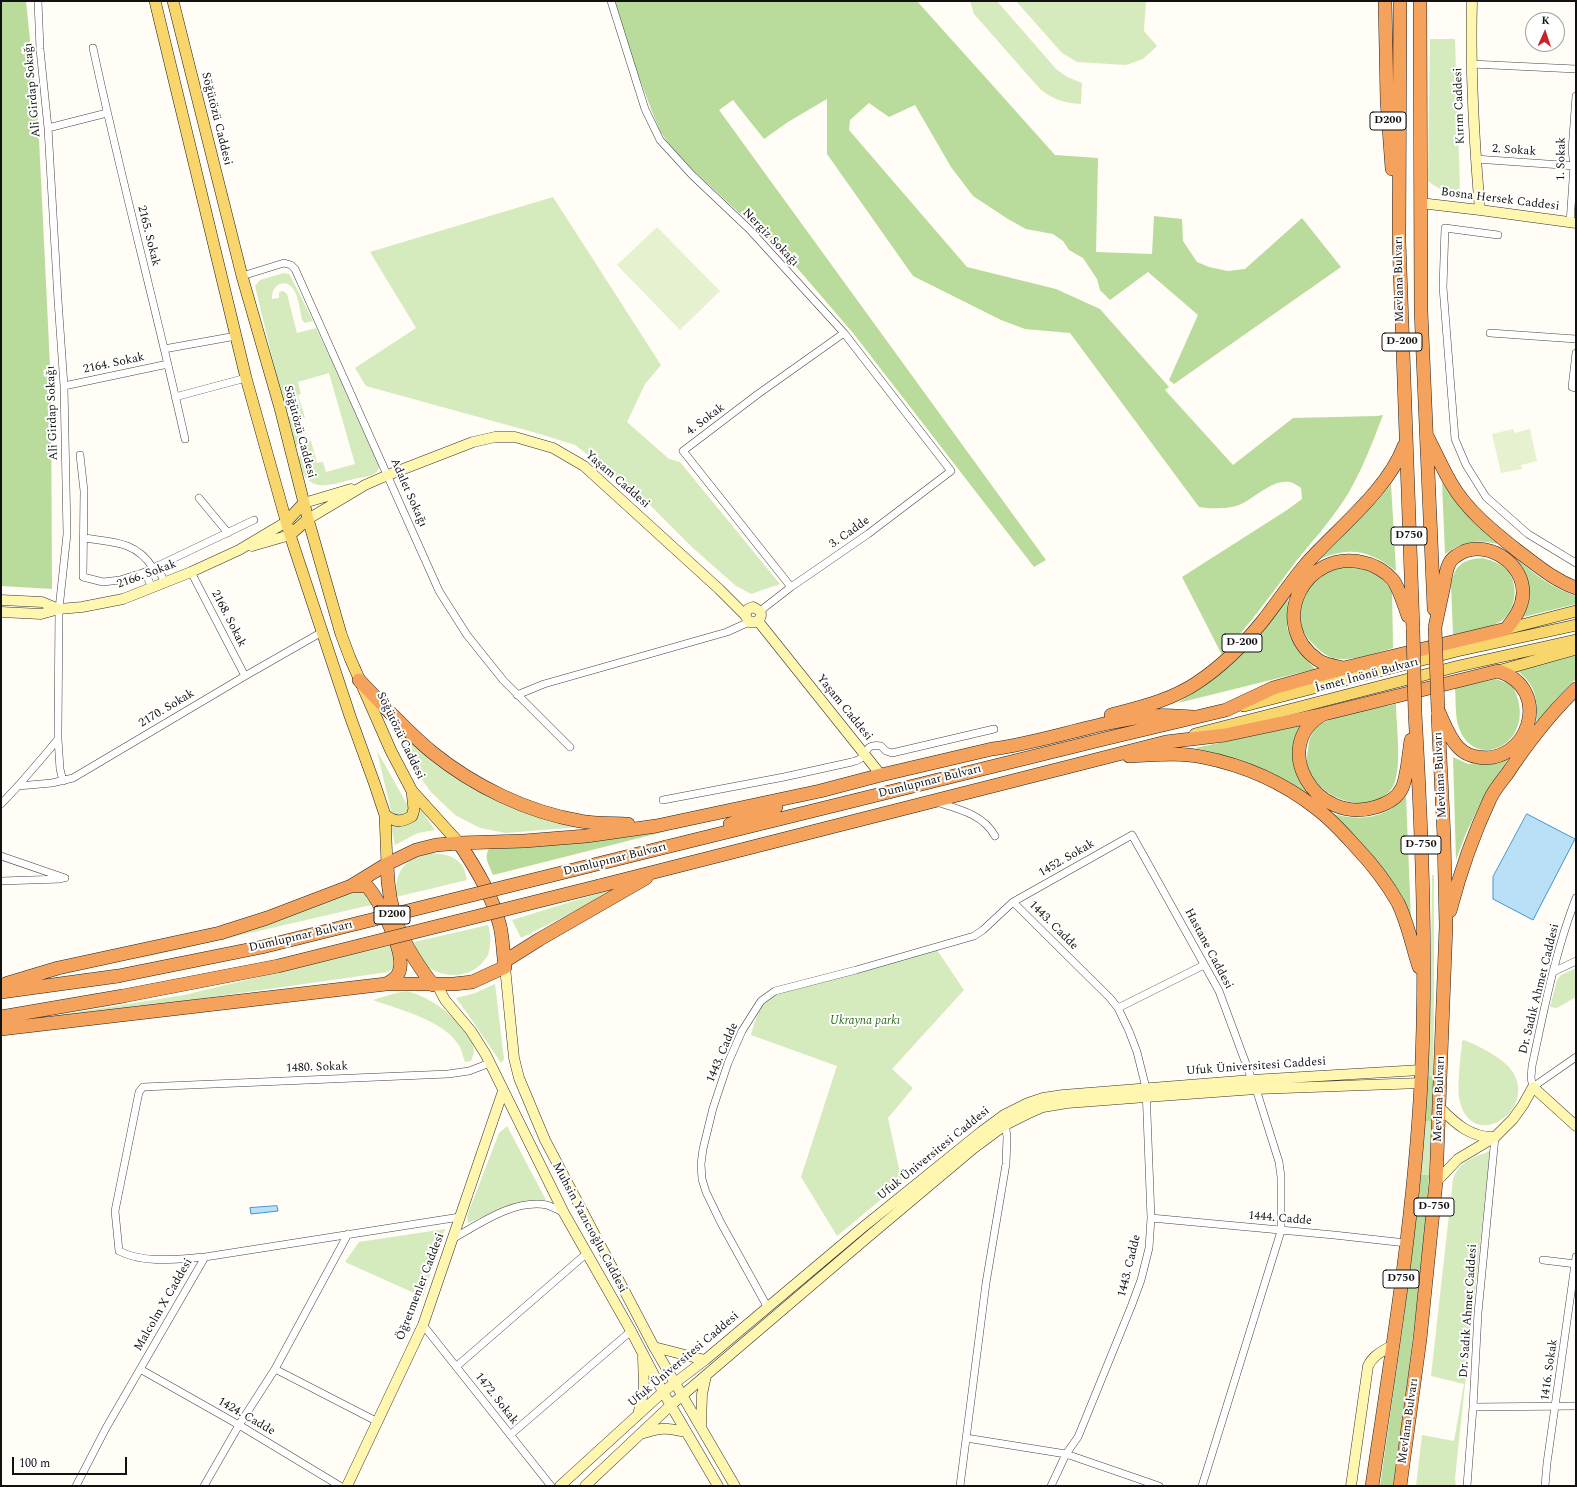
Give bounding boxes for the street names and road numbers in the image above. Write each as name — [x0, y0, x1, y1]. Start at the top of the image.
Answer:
street label: Ali Girdap Sokağı — [22, 42, 44, 138]
street label: Kırım Caddesi — [1451, 67, 1469, 145]
street label: Söğütözü Caddesi — [197, 71, 235, 167]
road number: D200 — [1370, 112, 1406, 130]
street label: 1. Sokak — [1554, 137, 1570, 181]
street label: 2. Sokak — [1491, 142, 1537, 160]
street label: Bosna Hersek Caddesi — [1440, 186, 1560, 214]
street label: 2165. Sokak — [134, 204, 162, 268]
street label: Nergiz Sokağı — [739, 206, 801, 270]
street label: Mevlana Bulvarı — [1392, 236, 1408, 322]
road number: D-200 — [1382, 333, 1422, 351]
street label: 2164. Sokak — [82, 351, 146, 377]
street label: Ali Girdap Sokağı — [44, 365, 62, 461]
street label: Söğütözü Caddesi — [280, 384, 318, 480]
street label: 4. Sokak — [684, 401, 728, 439]
street label: Yaşam Caddesi — [582, 448, 652, 512]
street label: Adalet Sokağı — [386, 456, 430, 530]
street label: 3. Cadde — [827, 514, 873, 552]
road number: D750 — [1391, 527, 1427, 545]
street label: 2166. Sokak — [115, 558, 179, 592]
street label: 2168. Sokak — [207, 588, 249, 650]
road number: D-200 — [1222, 634, 1262, 652]
street label: İsmet İnönü Bulvarı — [1314, 655, 1420, 697]
street label: Yaşam Caddesi — [813, 672, 875, 744]
street label: 2170. Sokak — [137, 687, 197, 731]
street label: Söğütözü Caddesi — [373, 690, 427, 782]
street label: Mevlana Bulvarı — [1432, 731, 1450, 819]
street label: Dumlupınar Bulvarı — [877, 762, 983, 802]
road number: D-750 — [1401, 836, 1441, 854]
street label: 1452. Sokak — [1037, 837, 1097, 881]
street label: Dumlupınar Bulvarı — [562, 840, 668, 880]
street label: 1443. Cadde — [1025, 898, 1081, 954]
road number: D200 — [374, 906, 410, 924]
street label: Hastane Caddesi — [1181, 906, 1235, 992]
street label: Dumlupınar Bulvarı — [248, 918, 354, 956]
street label: Dr. Sadık Ahmet Caddesi — [1517, 922, 1563, 1056]
street label: 1443. Cadde — [704, 1021, 742, 1085]
street label: Ufuk Üniversitesi Caddesi — [1186, 1055, 1326, 1079]
street label: Mevlana Bulvarı — [1431, 1055, 1449, 1143]
street label: 1480. Sokak — [286, 1060, 348, 1076]
street label: Ufuk Üniversitesi Caddesi — [875, 1104, 993, 1204]
street label: Muhsin Yazıcıoğlu Caddesi — [548, 1160, 630, 1296]
road number: D-750 — [1414, 1198, 1454, 1216]
street label: 1444. Cadde — [1248, 1209, 1312, 1229]
street label: Öğretmenler Caddesi — [394, 1231, 448, 1343]
street label: 1443. Cadde — [1115, 1233, 1145, 1299]
street label: Dr. Sadık Ahmet Caddesi — [1457, 1244, 1481, 1378]
street label: Malcolm X Caddesi — [132, 1256, 196, 1354]
road number: D750 — [1383, 1270, 1419, 1288]
street label: Ufuk Üniversitesi Caddesi — [626, 1309, 742, 1411]
street label: 1416. Sokak — [1539, 1338, 1561, 1402]
street label: 1472. Sokak — [471, 1370, 521, 1428]
street label: Mevlana Bulvarı — [1396, 1377, 1422, 1465]
street label: 1424. Cadde — [215, 1395, 277, 1439]

